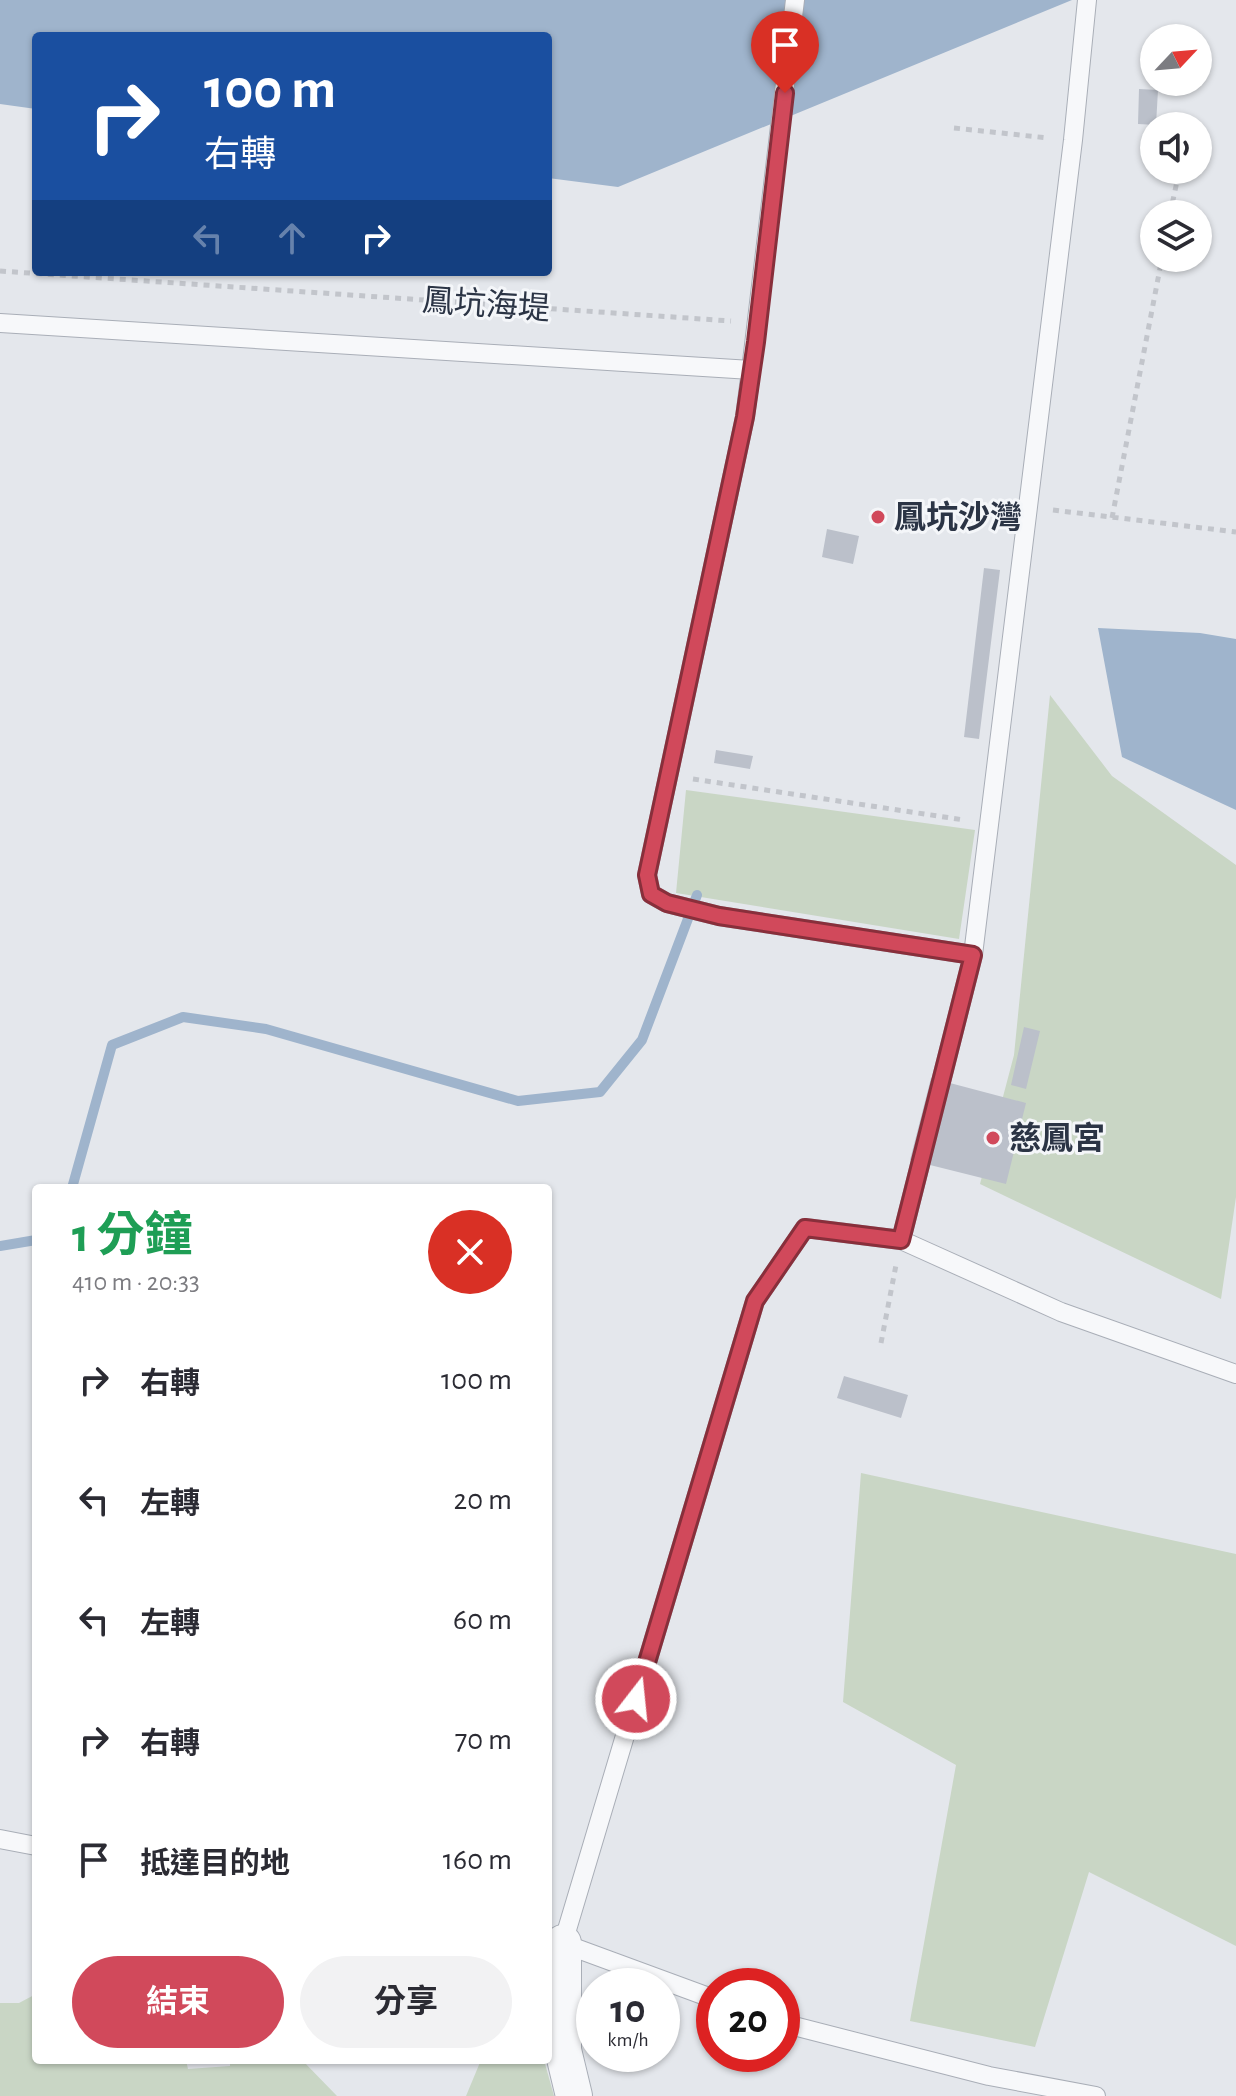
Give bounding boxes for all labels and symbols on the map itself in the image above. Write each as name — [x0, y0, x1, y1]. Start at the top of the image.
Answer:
pin — [751, 11, 819, 93]
north arrow — [1140, 24, 1212, 96]
street label: 鳳坑海堤 — [421, 283, 551, 325]
place label: 鳳坑沙灣 — [894, 500, 1022, 534]
marker: 鳳坑沙灣 — [869, 508, 887, 526]
place label: 慈鳳宮 — [1009, 1121, 1105, 1155]
marker: 慈鳳宮 — [984, 1129, 1002, 1147]
position arrow — [594, 1657, 678, 1741]
speed limit sign: 20 — [696, 1968, 800, 2072]

